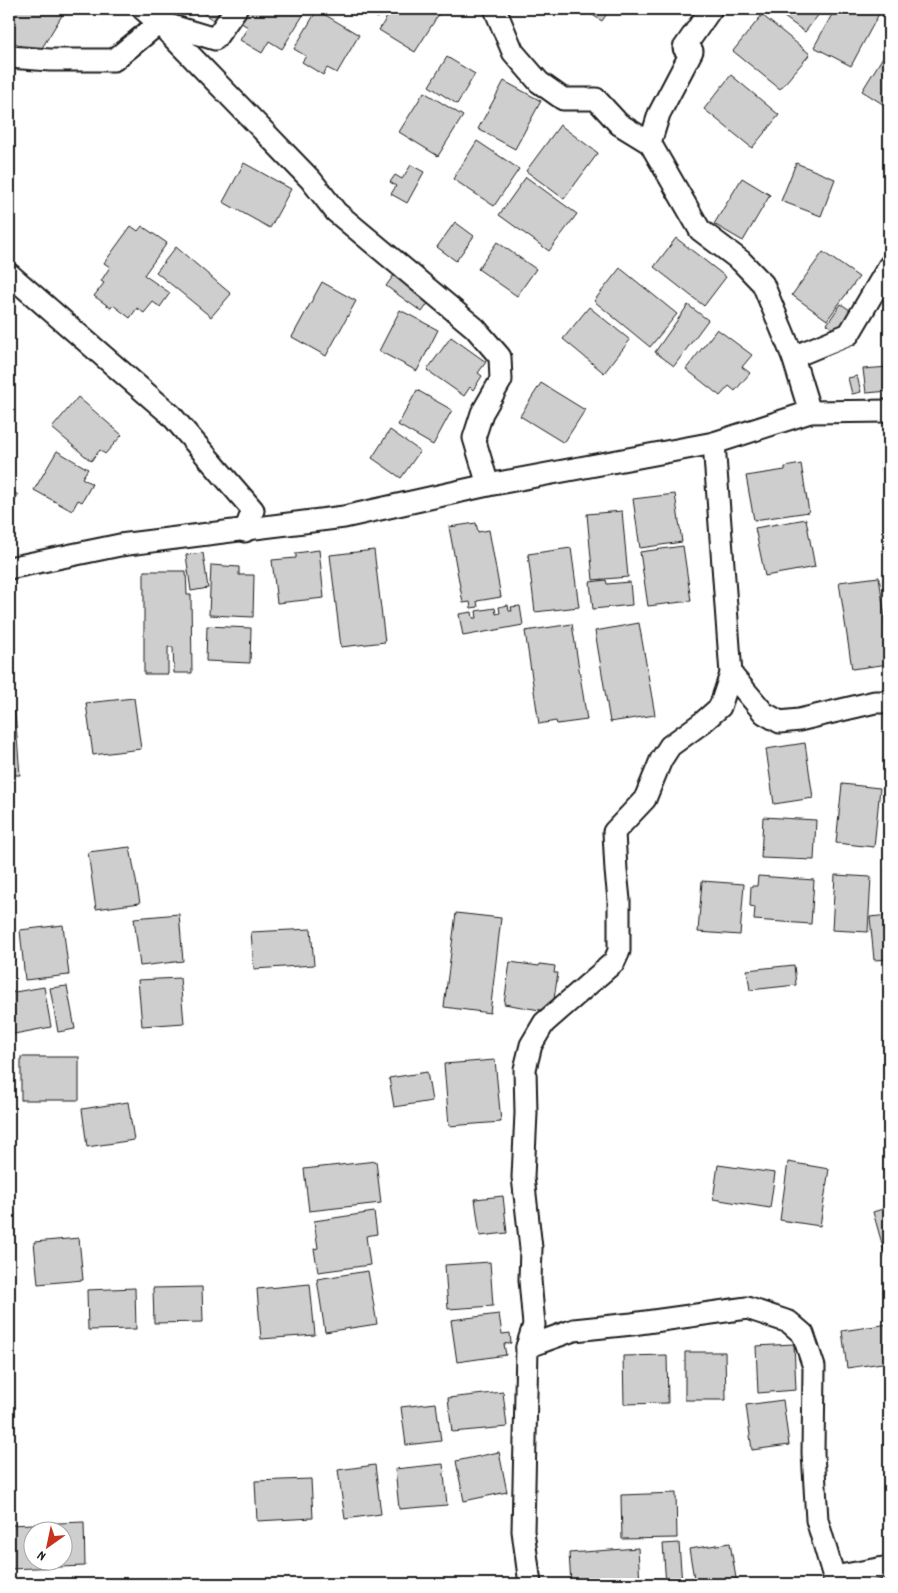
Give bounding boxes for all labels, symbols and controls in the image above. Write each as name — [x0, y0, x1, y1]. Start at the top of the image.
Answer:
north arrow — [22, 1520, 72, 1570]
text: N — [34, 1545, 50, 1565]

